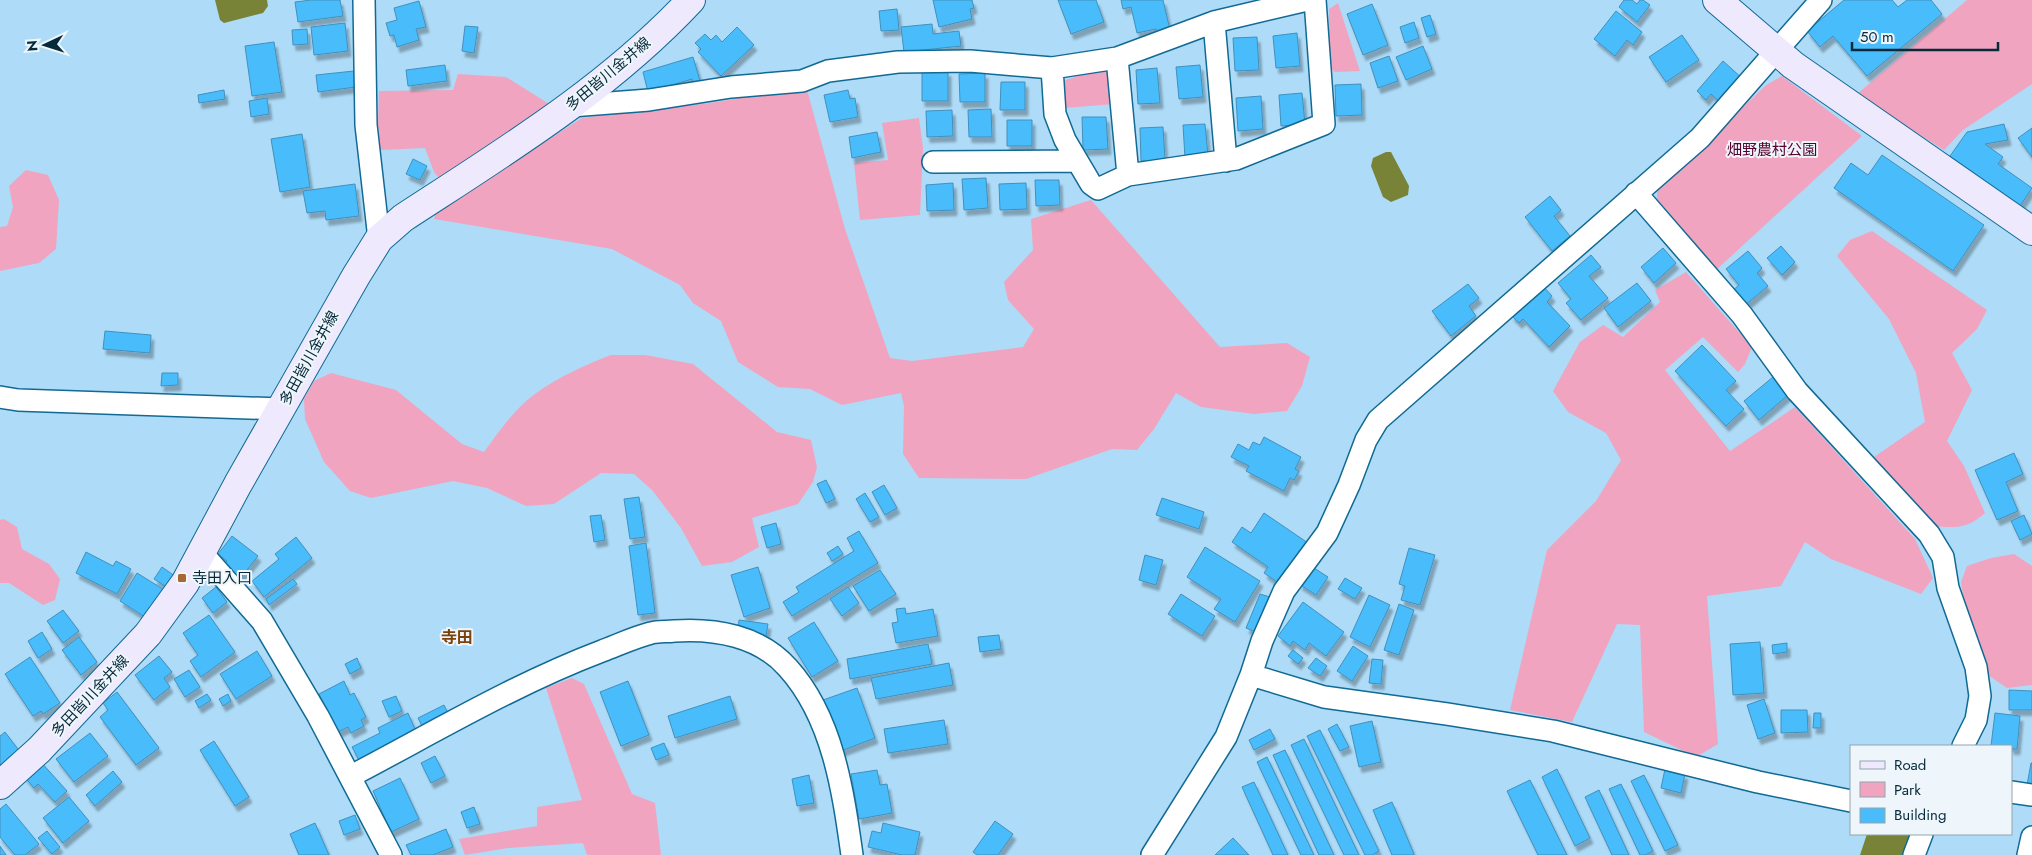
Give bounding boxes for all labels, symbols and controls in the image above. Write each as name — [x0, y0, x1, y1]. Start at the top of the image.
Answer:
north arrow — [20, 20, 70, 70]
scale bar — [1852, 20, 1998, 52]
text: 50 m — [1860, 26, 1894, 48]
street label: 多田皆川金井線 — [561, 32, 655, 116]
text: N — [22, 40, 42, 52]
park label: 畑野農村公園 — [1727, 139, 1817, 161]
street label: 多田皆川金井線 — [274, 307, 344, 409]
place label: 寺田入口 — [192, 567, 252, 589]
marker: 寺田入口 — [176, 572, 188, 584]
district label: 寺田 — [441, 626, 473, 649]
street label: 多田皆川金井線 — [46, 650, 134, 742]
legend — [1850, 745, 2012, 835]
text: Road — [1894, 754, 1926, 776]
text: Park — [1894, 779, 1921, 801]
text: Building — [1894, 804, 1946, 826]

